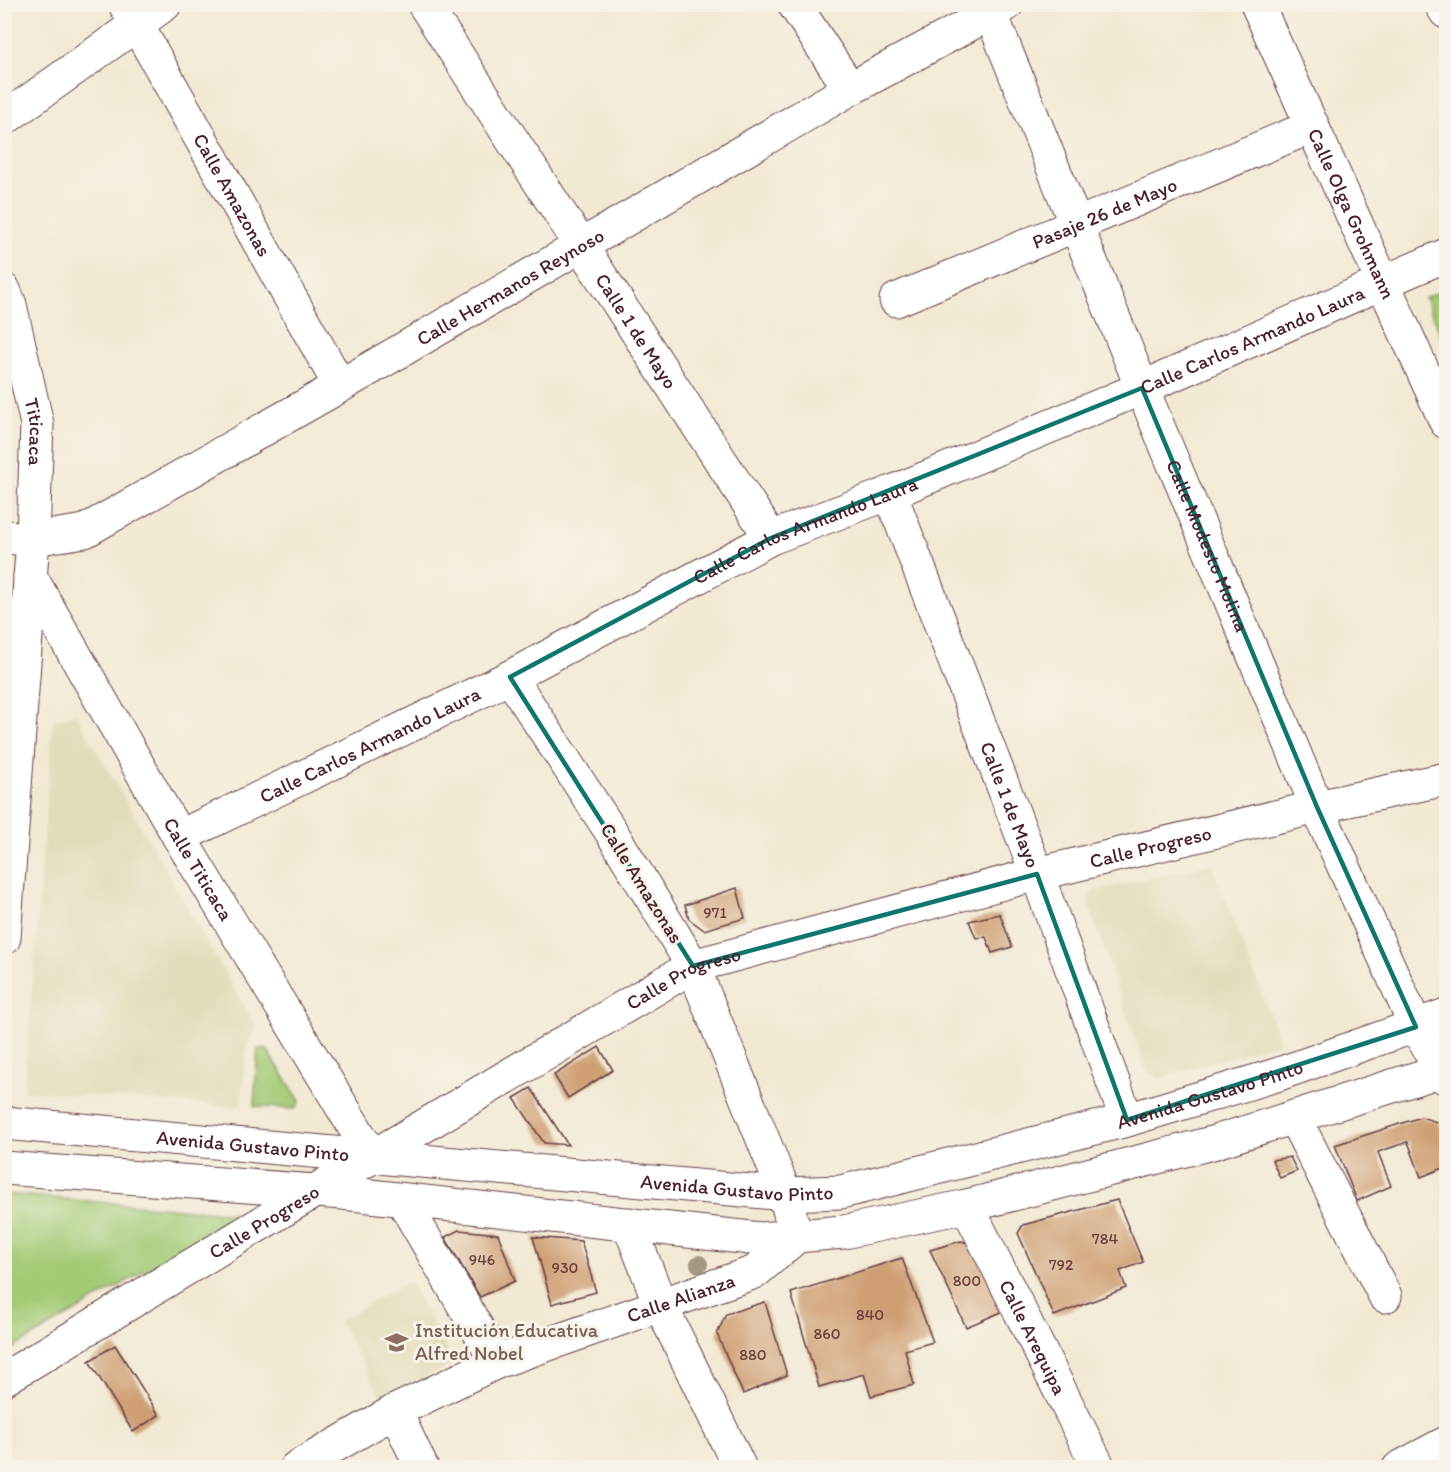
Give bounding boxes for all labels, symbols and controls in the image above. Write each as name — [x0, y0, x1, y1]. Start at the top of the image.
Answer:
street label: Calle Olga Grohmann — [1303, 124, 1401, 303]
street label: Calle Amazonas — [188, 129, 277, 261]
street label: Pasaje 26 de Mayo — [1029, 172, 1181, 254]
street label: Calle Hermanos Reynoso — [412, 223, 608, 351]
street label: Calle 1 de Mayo — [590, 269, 683, 393]
street label: Calle Carlos Armando Laura — [1136, 280, 1369, 399]
street label: Titicaca — [19, 396, 49, 467]
street label: Calle Modesto Molina — [1161, 456, 1254, 635]
street label: Calle Carlos Armando Laura — [689, 471, 922, 589]
street label: Calle Carlos Armando Laura — [255, 681, 485, 808]
street label: Calle 1 de Mayo — [975, 738, 1045, 871]
street label: Calle Titicaca — [158, 813, 239, 926]
street label: Calle Amazonas — [595, 818, 689, 948]
street label: Calle Progreso — [1087, 821, 1214, 873]
house number: 971 — [703, 903, 727, 922]
street label: Calle Progreso — [622, 942, 743, 1015]
street label: Avenida Gustavo Pinto — [1114, 1054, 1306, 1134]
street label: Avenida Gustavo Pinto — [156, 1125, 350, 1166]
street label: Avenida Gustavo Pinto — [640, 1169, 834, 1206]
street label: Calle Progreso — [205, 1179, 324, 1264]
house number: 784 — [1092, 1229, 1119, 1248]
house number: 946 — [469, 1250, 495, 1269]
house number: 792 — [1049, 1255, 1074, 1274]
house number: 930 — [552, 1258, 578, 1277]
street label: Calle Alianza — [623, 1268, 738, 1328]
house number: 800 — [953, 1271, 981, 1290]
street label: Calle Arequipa — [994, 1276, 1072, 1399]
house number: 840 — [856, 1305, 884, 1324]
place label: Institución Educativa Alfred Nobel — [415, 1318, 599, 1365]
house number: 860 — [813, 1324, 841, 1343]
school or university icon: Institución Educativa Alfred Nobel — [384, 1329, 410, 1355]
house number: 880 — [739, 1345, 767, 1364]

